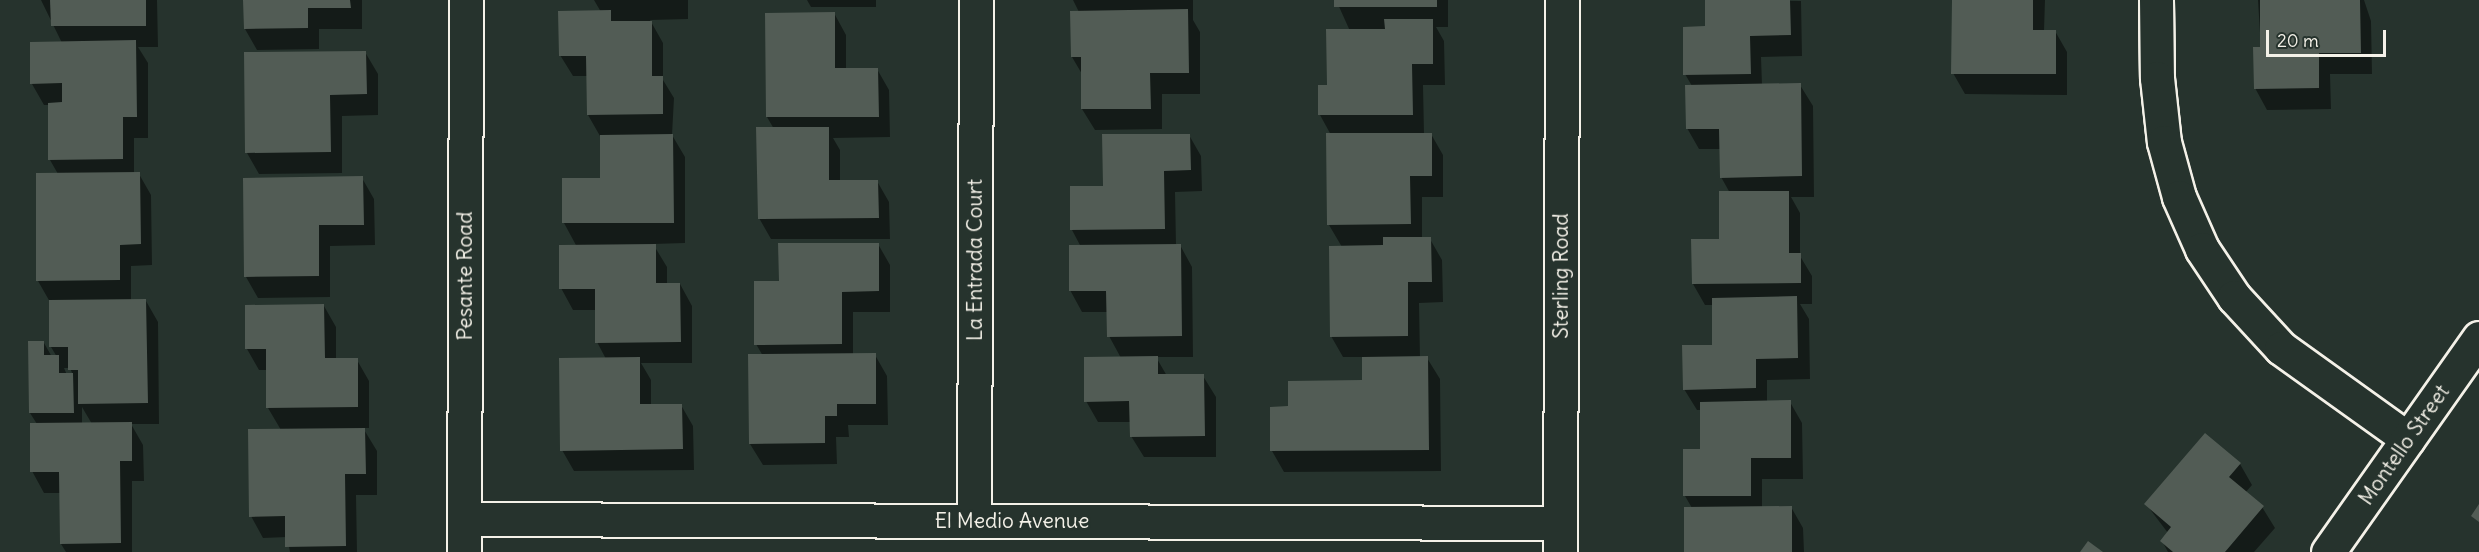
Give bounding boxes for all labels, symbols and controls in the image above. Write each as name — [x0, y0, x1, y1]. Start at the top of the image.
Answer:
scale bar — [2269, 18, 2389, 56]
text: 20 m — [2277, 29, 2319, 52]
street label: La Entrada Court — [962, 179, 988, 341]
street label: Pesante Road — [452, 211, 478, 341]
street label: Sterling Road — [1548, 213, 1574, 339]
street label: Montello Street — [2353, 380, 2455, 510]
street label: El Medio Avenue — [935, 508, 1089, 534]

